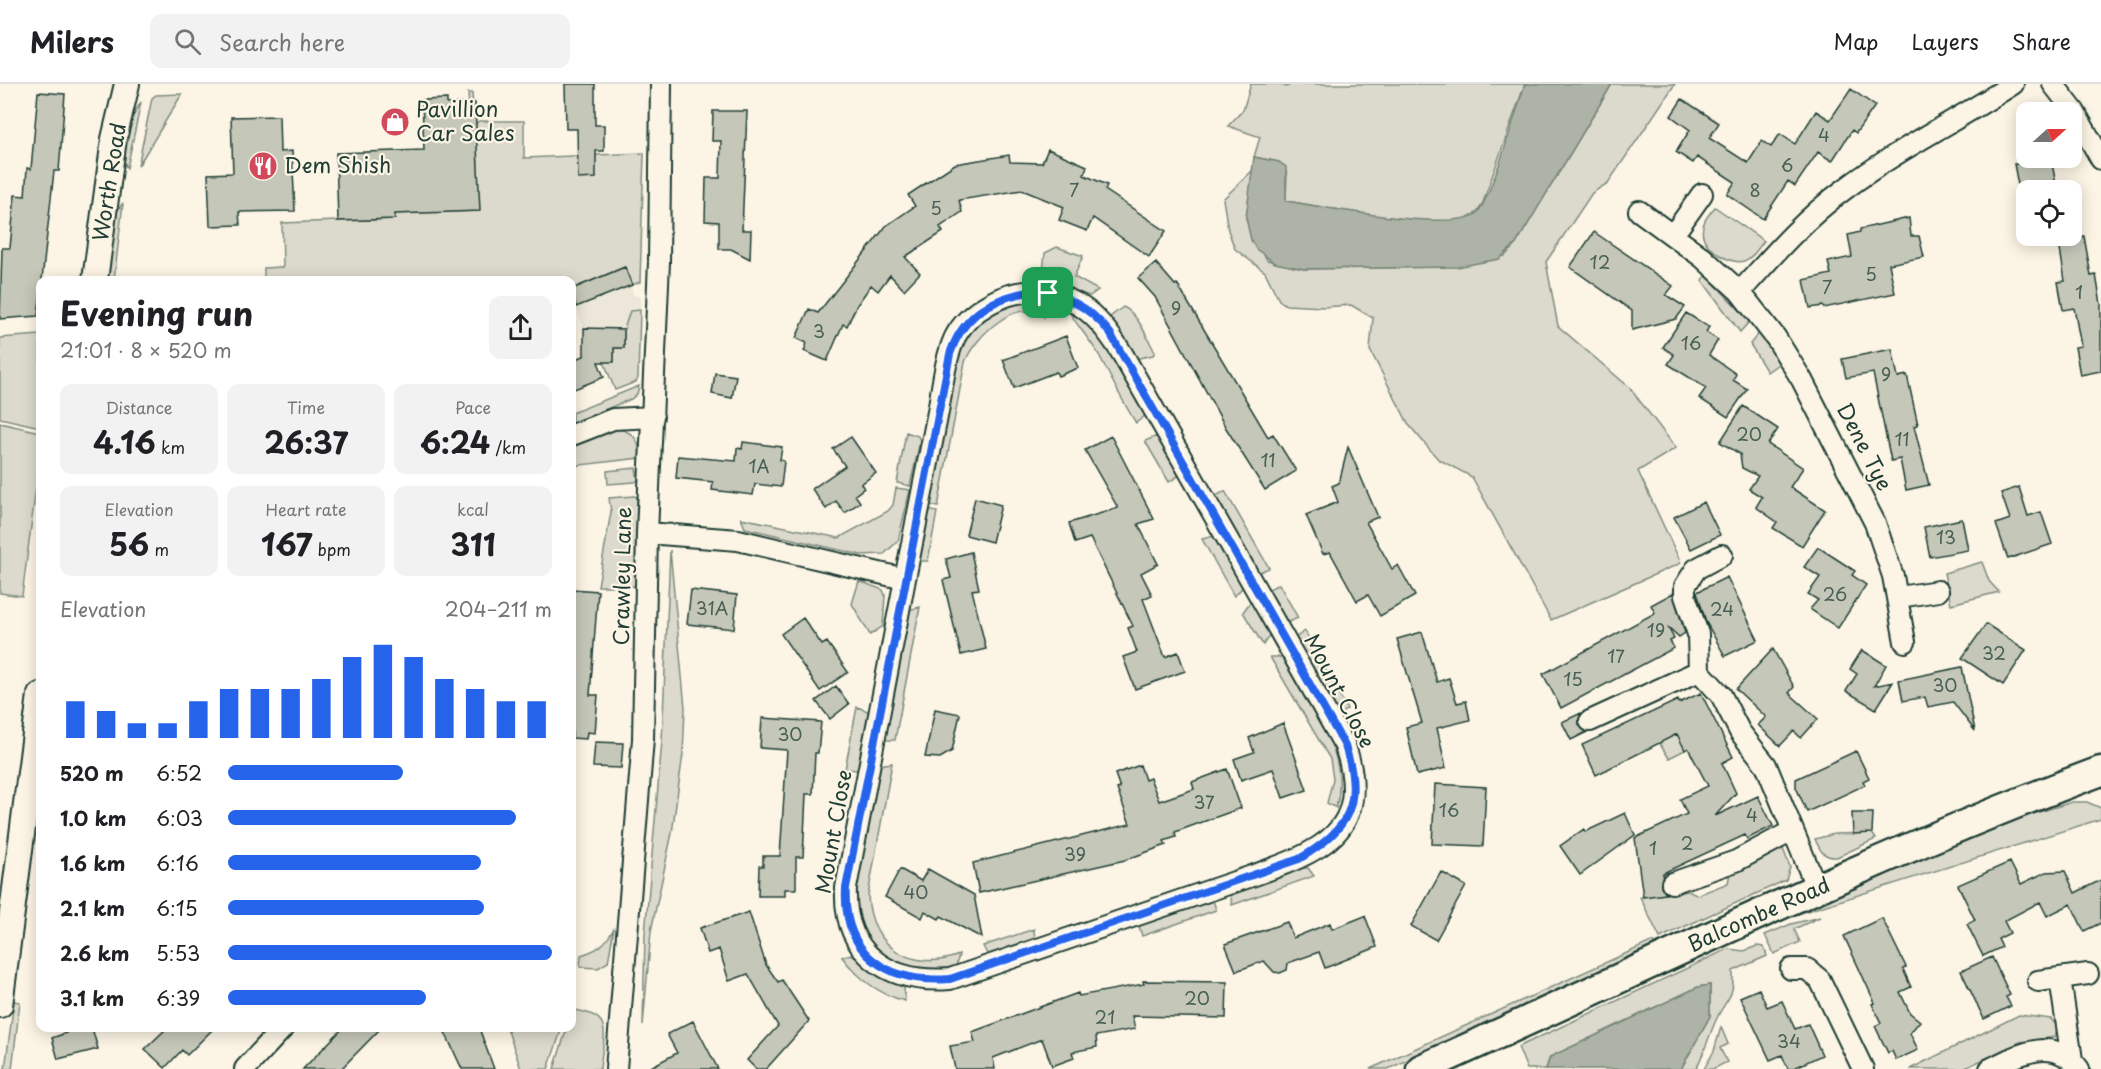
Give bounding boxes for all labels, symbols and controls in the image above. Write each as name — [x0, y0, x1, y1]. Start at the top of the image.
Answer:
search box — [150, 14, 570, 68]
text: Milers — [30, 20, 114, 63]
icon: search — [171, 25, 204, 58]
text: Search here — [219, 25, 345, 58]
text: Map — [1834, 25, 1878, 57]
text: Layers — [1911, 25, 1979, 57]
text: Share — [2012, 25, 2071, 57]
place label: Pavillion Car Sales — [416, 92, 515, 148]
north arrow — [2016, 102, 2082, 168]
map controls — [2016, 102, 2082, 246]
shop icon: Pavillion Car Sales — [379, 106, 411, 138]
street label: Worth Road — [83, 120, 133, 243]
house number: 4 — [1818, 121, 1830, 148]
place label: Dem Shish — [284, 148, 391, 180]
restaurant icon: Dem Shish — [247, 150, 279, 182]
house number: 6 — [1781, 151, 1793, 178]
house number: 7 — [1069, 176, 1079, 203]
house number: 8 — [1749, 176, 1761, 203]
button: locate — [2016, 180, 2082, 246]
house number: 5 — [930, 194, 942, 221]
house number: 12 — [1590, 248, 1610, 275]
house number: 5 — [1865, 260, 1877, 287]
pin — [1022, 267, 1073, 318]
house number: 7 — [1822, 273, 1832, 300]
icon: arrive — [1031, 276, 1064, 309]
house number: 1 — [2075, 278, 2083, 305]
text: Evening run — [60, 287, 253, 337]
house number: 9 — [1171, 294, 1181, 321]
button: share — [489, 296, 552, 359]
house number: 3 — [813, 317, 825, 344]
house number: 16 — [1681, 329, 1701, 356]
text: 21:01 · 8 × 520 m — [60, 335, 232, 365]
house number: 9 — [1881, 360, 1891, 387]
text: Distance — [105, 395, 173, 419]
text: Time — [287, 395, 325, 419]
text: Pace — [455, 395, 491, 419]
street label: Dene Tye — [1830, 396, 1902, 496]
text: 4.16 — [93, 419, 156, 464]
text: 26:37 — [264, 419, 348, 464]
text: 6:24 — [420, 419, 490, 464]
house number: 20 — [1736, 420, 1762, 447]
house number: 11 — [1894, 425, 1910, 452]
text: km — [156, 435, 185, 459]
text: /km — [490, 435, 526, 459]
house number: 11 — [1260, 446, 1276, 473]
house number: 1A — [748, 452, 770, 479]
text: Elevation — [104, 497, 174, 521]
text: Heart rate — [266, 497, 346, 521]
text: kcal — [457, 497, 489, 521]
street label: Crawley Lane — [604, 506, 638, 646]
text: 56 — [109, 521, 149, 566]
text: 167 — [261, 521, 313, 566]
text: 311 — [450, 521, 496, 566]
house number: 13 — [1936, 523, 1956, 550]
text: m — [149, 537, 169, 561]
text: bpm — [313, 537, 351, 561]
house number: 26 — [1823, 580, 1847, 607]
text: Elevation — [60, 594, 146, 624]
text: 204–211 m — [445, 594, 552, 624]
house number: 31A — [696, 594, 728, 621]
house number: 24 — [1710, 595, 1734, 622]
house number: 19 — [1647, 616, 1665, 643]
street label: Mount Close — [1297, 627, 1384, 753]
house number: 32 — [1982, 639, 2006, 666]
house number: 17 — [1607, 642, 1625, 669]
house number: 15 — [1563, 665, 1583, 692]
house number: 30 — [1932, 671, 1958, 698]
house number: 30 — [777, 720, 803, 747]
text: 520 m — [60, 758, 124, 788]
text: 6:52 — [156, 758, 202, 788]
street label: Mount Close — [805, 767, 859, 896]
house number: 37 — [1193, 788, 1215, 815]
house number: 16 — [1439, 796, 1459, 823]
house number: 4 — [1746, 801, 1758, 828]
text: 1.0 km — [60, 803, 127, 833]
text: 6:03 — [156, 803, 203, 833]
house number: 2 — [1681, 829, 1693, 856]
house number: 1 — [1649, 834, 1657, 861]
house number: 39 — [1064, 840, 1086, 867]
text: 1.6 km — [60, 848, 125, 878]
text: 6:16 — [156, 848, 199, 878]
street label: Balcombe Road — [1682, 867, 1835, 959]
house number: 40 — [903, 878, 929, 905]
text: 2.1 km — [60, 893, 125, 923]
text: 6:15 — [156, 893, 198, 923]
text: 2.6 km — [60, 938, 129, 968]
text: 5:53 — [156, 938, 200, 968]
text: 3.1 km — [60, 983, 124, 1013]
text: 6:39 — [156, 983, 200, 1013]
house number: 20 — [1184, 984, 1210, 1011]
house number: 21 — [1095, 1003, 1115, 1030]
house number: 34 — [1777, 1027, 1801, 1054]

